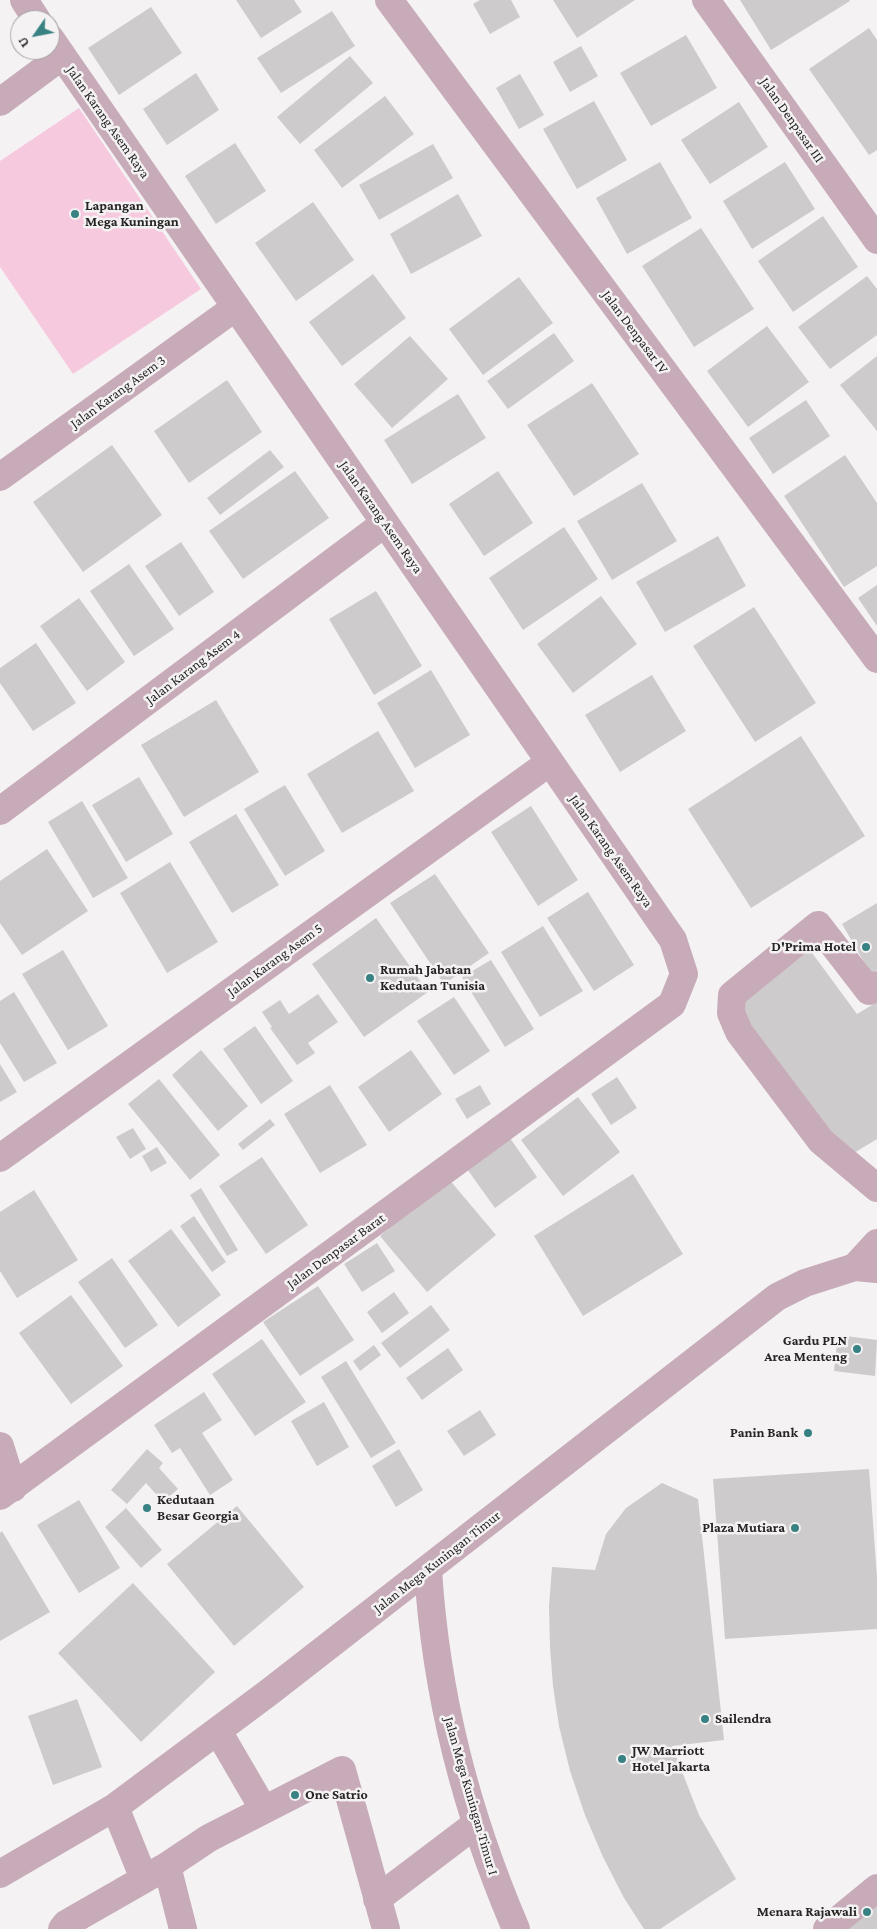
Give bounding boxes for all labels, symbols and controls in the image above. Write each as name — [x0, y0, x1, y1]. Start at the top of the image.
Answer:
north arrow — [10, 10, 60, 60]
text: U — [14, 34, 33, 51]
street label: Jalan Karang Asem Raya — [63, 62, 153, 182]
street label: Jalan Denpasar III — [756, 74, 828, 166]
place label: Lapangan Mega Kuningan — [85, 198, 179, 230]
marker: Lapangan Mega Kuningan — [69, 208, 81, 220]
street label: Jalan Denpasar IV — [598, 287, 672, 377]
street label: Jalan Karang Asem 3 — [67, 352, 169, 432]
street label: Jalan Karang Asem Raya — [336, 457, 426, 577]
street label: Jalan Karang Asem 4 — [142, 626, 244, 708]
street label: Jalan Karang Asem Raya — [566, 791, 656, 911]
street label: Jalan Karang Asem 5 — [224, 920, 326, 1000]
place label: D'Prima Hotel — [771, 939, 856, 955]
marker: D'Prima Hotel — [860, 941, 872, 953]
place label: Rumah Jabatan Kedutaan Tunisia — [380, 962, 485, 994]
marker: Rumah Jabatan Kedutaan Tunisia — [364, 972, 376, 984]
street label: Jalan Denpasar Barat — [284, 1210, 388, 1292]
place label: Gardu PLN Area Menteng — [764, 1333, 847, 1365]
marker: Gardu PLN Area Menteng — [851, 1343, 863, 1355]
place label: Panin Bank — [730, 1425, 798, 1441]
marker: Panin Bank — [802, 1427, 814, 1439]
place label: Kedutaan Besar Georgia — [157, 1492, 239, 1524]
marker: Kedutaan Besar Georgia — [141, 1502, 153, 1514]
street label: Jalan Mega Kuningan Timur — [370, 1507, 504, 1617]
place label: Plaza Mutiara — [702, 1520, 785, 1536]
marker: Plaza Mutiara — [789, 1522, 801, 1534]
place label: Sailendra — [715, 1711, 771, 1727]
marker: Sailendra — [699, 1713, 711, 1725]
street label: Jalan Mega Kuningan Timur I — [440, 1715, 502, 1877]
place label: JW Marriott Hotel Jakarta — [632, 1743, 710, 1775]
marker: JW Marriott Hotel Jakarta — [616, 1753, 628, 1765]
place label: One Satrio — [305, 1787, 368, 1803]
marker: One Satrio — [289, 1789, 301, 1801]
place label: Menara Rajawali — [757, 1904, 857, 1920]
marker: Menara Rajawali — [861, 1906, 873, 1918]

